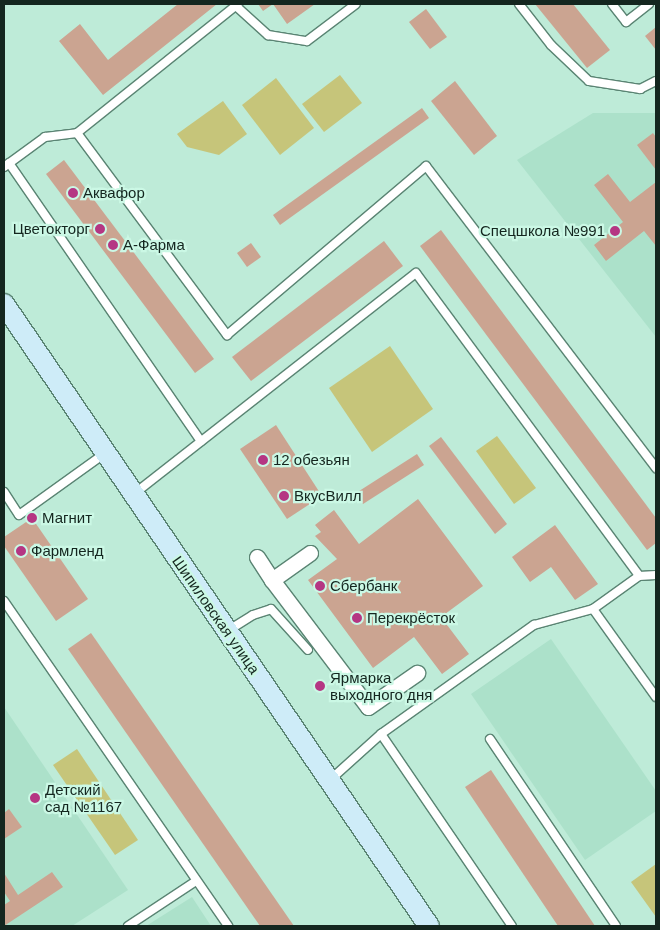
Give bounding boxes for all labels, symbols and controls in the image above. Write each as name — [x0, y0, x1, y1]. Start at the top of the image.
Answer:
place label: Аквафор — [83, 184, 145, 202]
marker: Аквафор — [67, 187, 79, 199]
place label: Цветокторг — [13, 220, 90, 238]
place label: Спецшкола №991 — [480, 222, 605, 240]
marker: Цветокторг — [94, 223, 106, 235]
marker: Спецшкола №991 — [609, 225, 621, 237]
place label: А-Фарма — [123, 236, 185, 254]
marker: А-Фарма — [107, 239, 119, 251]
place label: 12 обезьян — [273, 451, 350, 469]
marker: 12 обезьян — [257, 454, 269, 466]
place label: ВкусВилл — [294, 487, 361, 505]
marker: ВкусВилл — [278, 490, 290, 502]
place label: Магнит — [42, 509, 92, 527]
marker: Магнит — [26, 512, 38, 524]
place label: Фармленд — [31, 542, 104, 560]
marker: Фармленд — [15, 545, 27, 557]
street label: Шипиловская улица — [168, 553, 264, 677]
place label: Сбербанк — [330, 577, 397, 595]
marker: Сбербанк — [314, 580, 326, 592]
place label: Перекрёсток — [367, 609, 455, 627]
marker: Перекрёсток — [351, 612, 363, 624]
place label: Ярмарка выходного дня — [330, 668, 432, 703]
marker: Ярмарка выходного дня — [314, 680, 326, 692]
place label: Детский сад №1167 — [45, 780, 122, 815]
marker: Детский сад №1167 — [29, 792, 41, 804]

